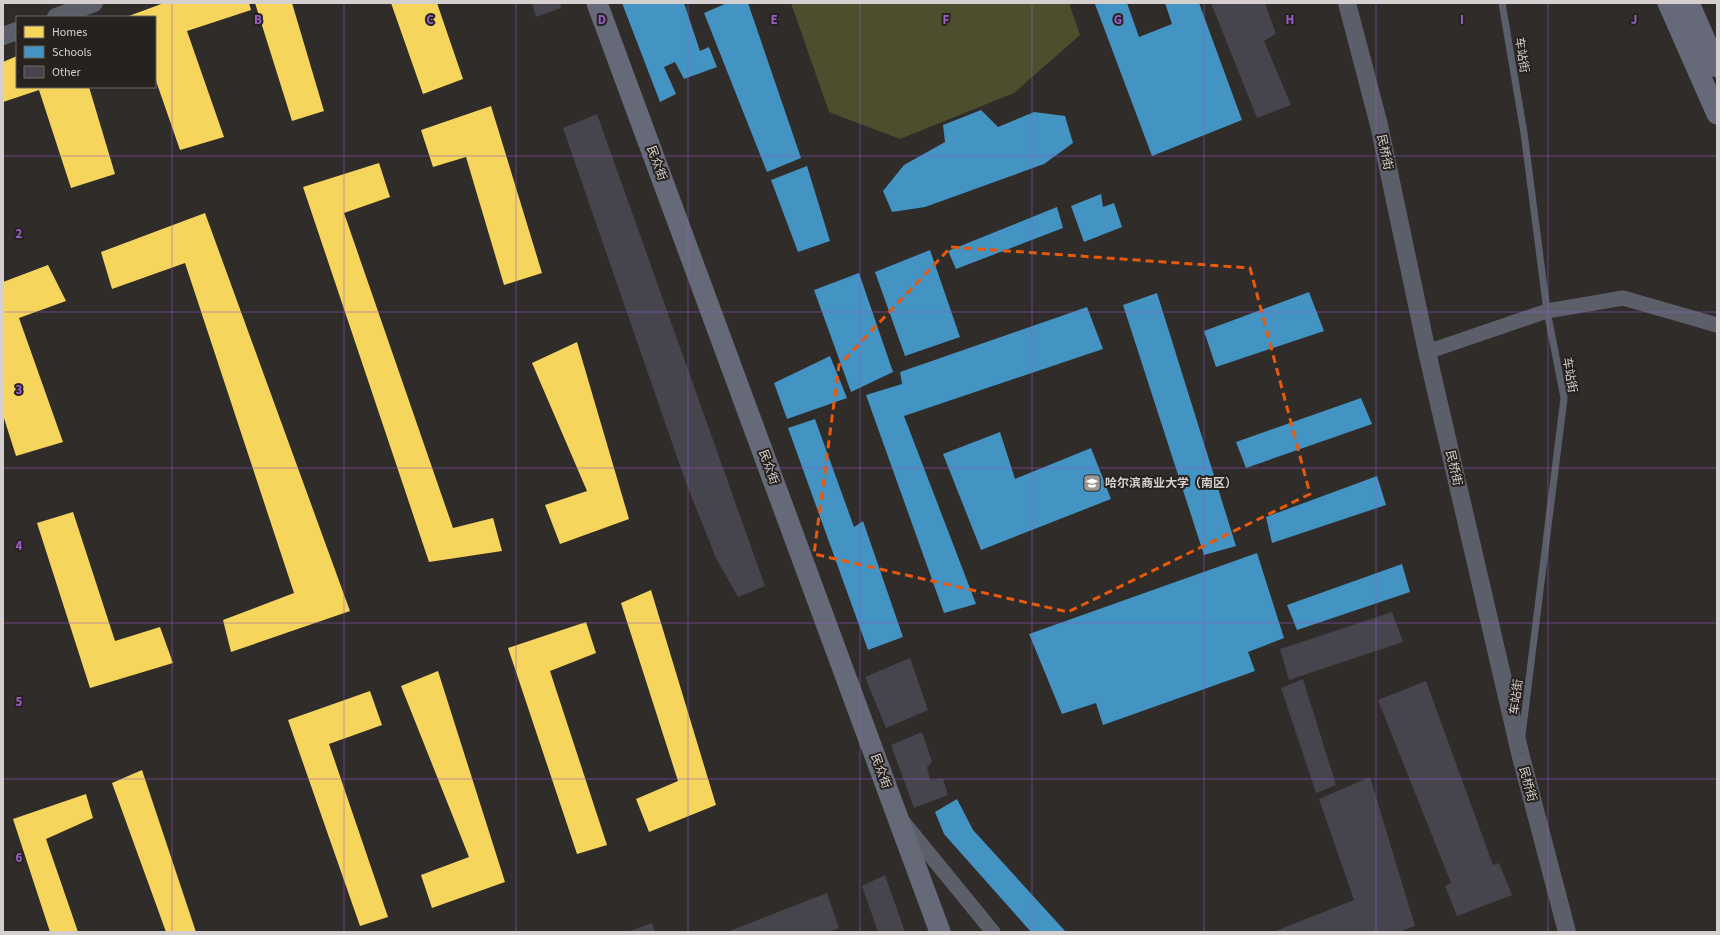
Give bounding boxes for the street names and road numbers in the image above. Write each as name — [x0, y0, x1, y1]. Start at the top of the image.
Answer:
street label: 车站街 — [1510, 36, 1533, 74]
street label: 民桥街 — [1372, 133, 1397, 171]
street label: 民众街 — [642, 143, 671, 183]
street label: 车站街 — [1558, 356, 1581, 394]
street label: 民众街 — [754, 447, 783, 487]
street label: 民桥街 — [1441, 449, 1466, 488]
street label: 车站街 — [1506, 678, 1527, 716]
street label: 民众街 — [866, 751, 895, 791]
street label: 民桥街 — [1515, 765, 1540, 804]

